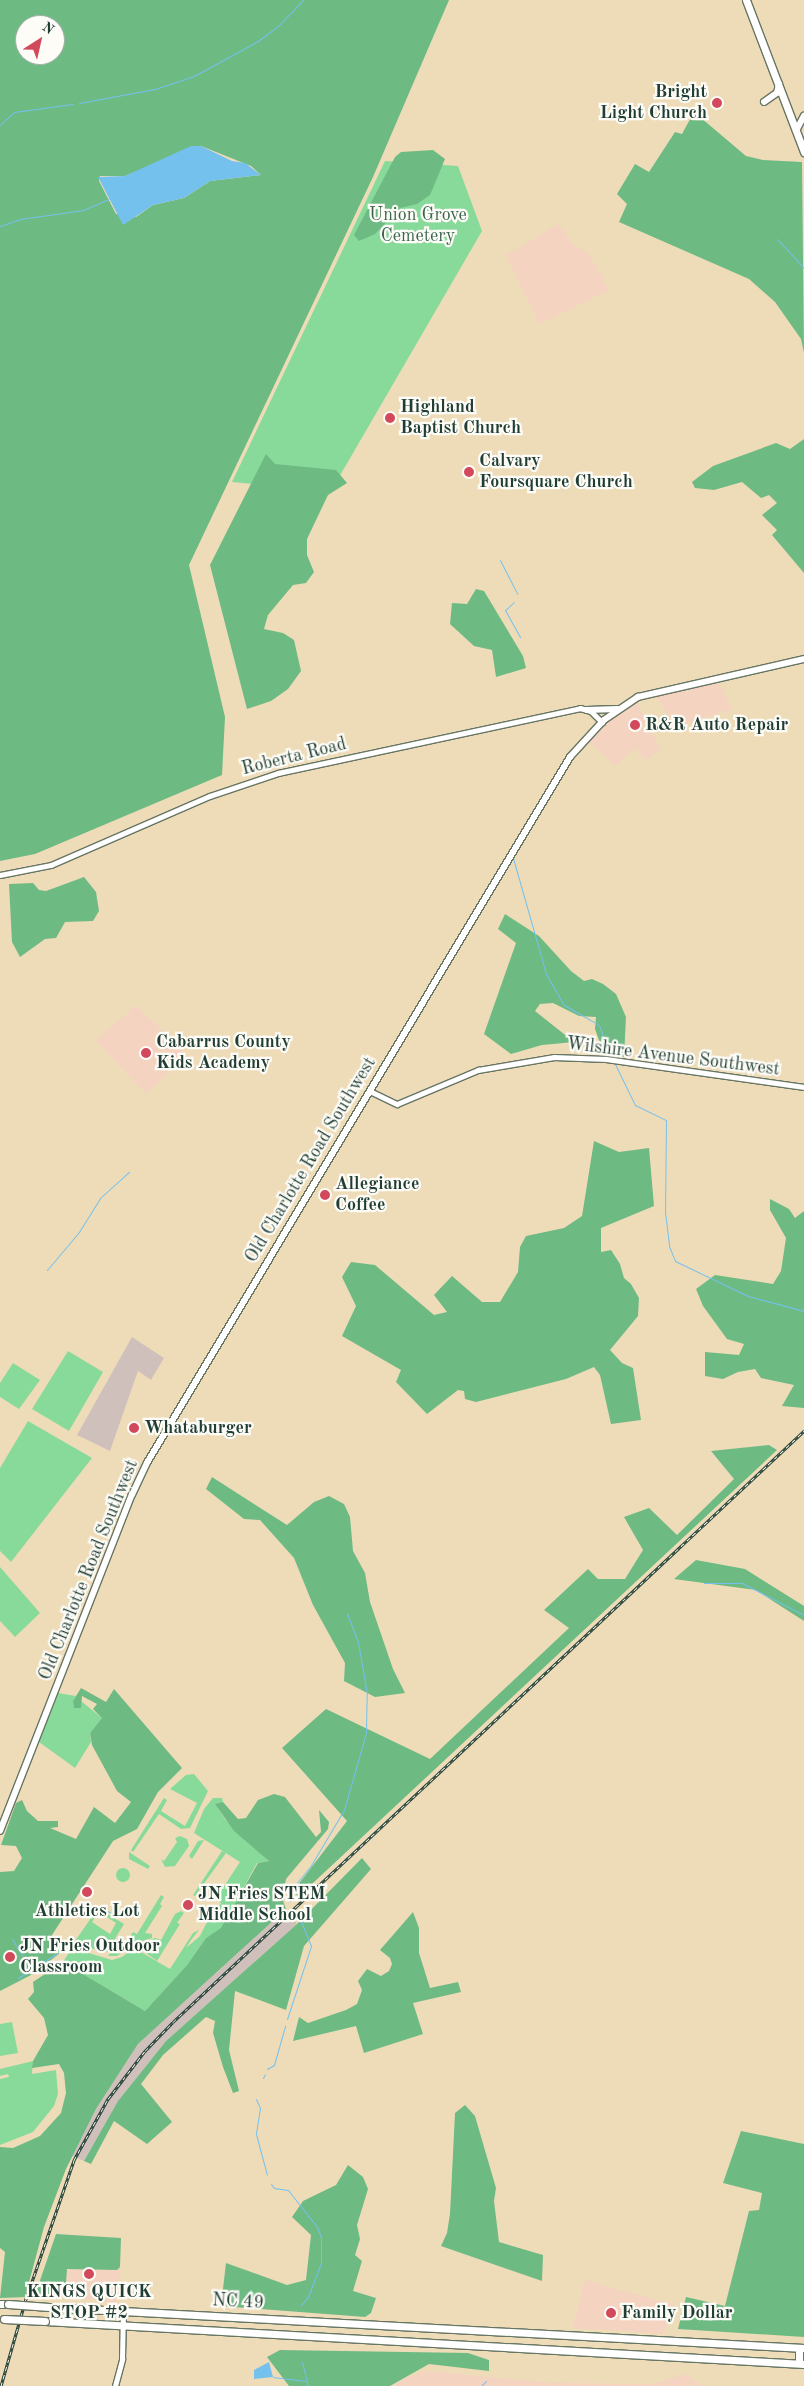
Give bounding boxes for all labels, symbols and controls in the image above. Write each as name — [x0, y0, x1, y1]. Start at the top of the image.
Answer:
north arrow — [15, 15, 65, 65]
text: N — [40, 20, 56, 37]
place label: Bright Light Church — [600, 82, 707, 125]
marker: Bright Light Church — [711, 97, 723, 109]
park label: Union Grove Cemetery — [369, 205, 467, 248]
place label: Highland Baptist Church — [400, 397, 521, 439]
marker: Highland Baptist Church — [384, 412, 396, 424]
place label: Calvary Foursquare Church — [479, 451, 633, 494]
marker: Calvary Foursquare Church — [463, 466, 475, 478]
place label: R&R Auto Repair — [645, 714, 788, 736]
marker: R&R Auto Repair — [629, 719, 641, 731]
street label: Roberta Road — [239, 734, 349, 780]
place label: Cabarrus County Kids Academy — [156, 1032, 291, 1074]
street label: Wilshire Avenue Southwest — [565, 1033, 781, 1081]
marker: Cabarrus County Kids Academy — [140, 1047, 152, 1059]
street label: Old Charlotte Road Southwest — [241, 1053, 381, 1267]
place label: Allegiance Coffee — [335, 1174, 420, 1216]
marker: Allegiance Coffee — [319, 1189, 331, 1201]
place label: Whataburger — [144, 1417, 252, 1439]
marker: Whataburger — [128, 1422, 140, 1434]
street label: Old Charlotte Road Southwest — [35, 1456, 143, 1684]
place label: JN Fries STEM Middle School — [198, 1884, 325, 1926]
marker: Athletics Lot — [81, 1886, 93, 1898]
marker: JN Fries STEM Middle School — [182, 1899, 194, 1911]
place label: Athletics Lot — [34, 1900, 140, 1922]
place label: JN Fries Outdoor Classroom — [20, 1936, 160, 1978]
marker: JN Fries Outdoor Classroom — [4, 1951, 16, 1963]
marker: KINGS QUICK STOP #2 — [83, 2268, 95, 2280]
place label: KINGS QUICK STOP #2 — [26, 2282, 152, 2324]
street label: NC 49 — [212, 2290, 264, 2314]
place label: Family Dollar — [621, 2302, 733, 2324]
marker: Family Dollar — [605, 2307, 617, 2319]

